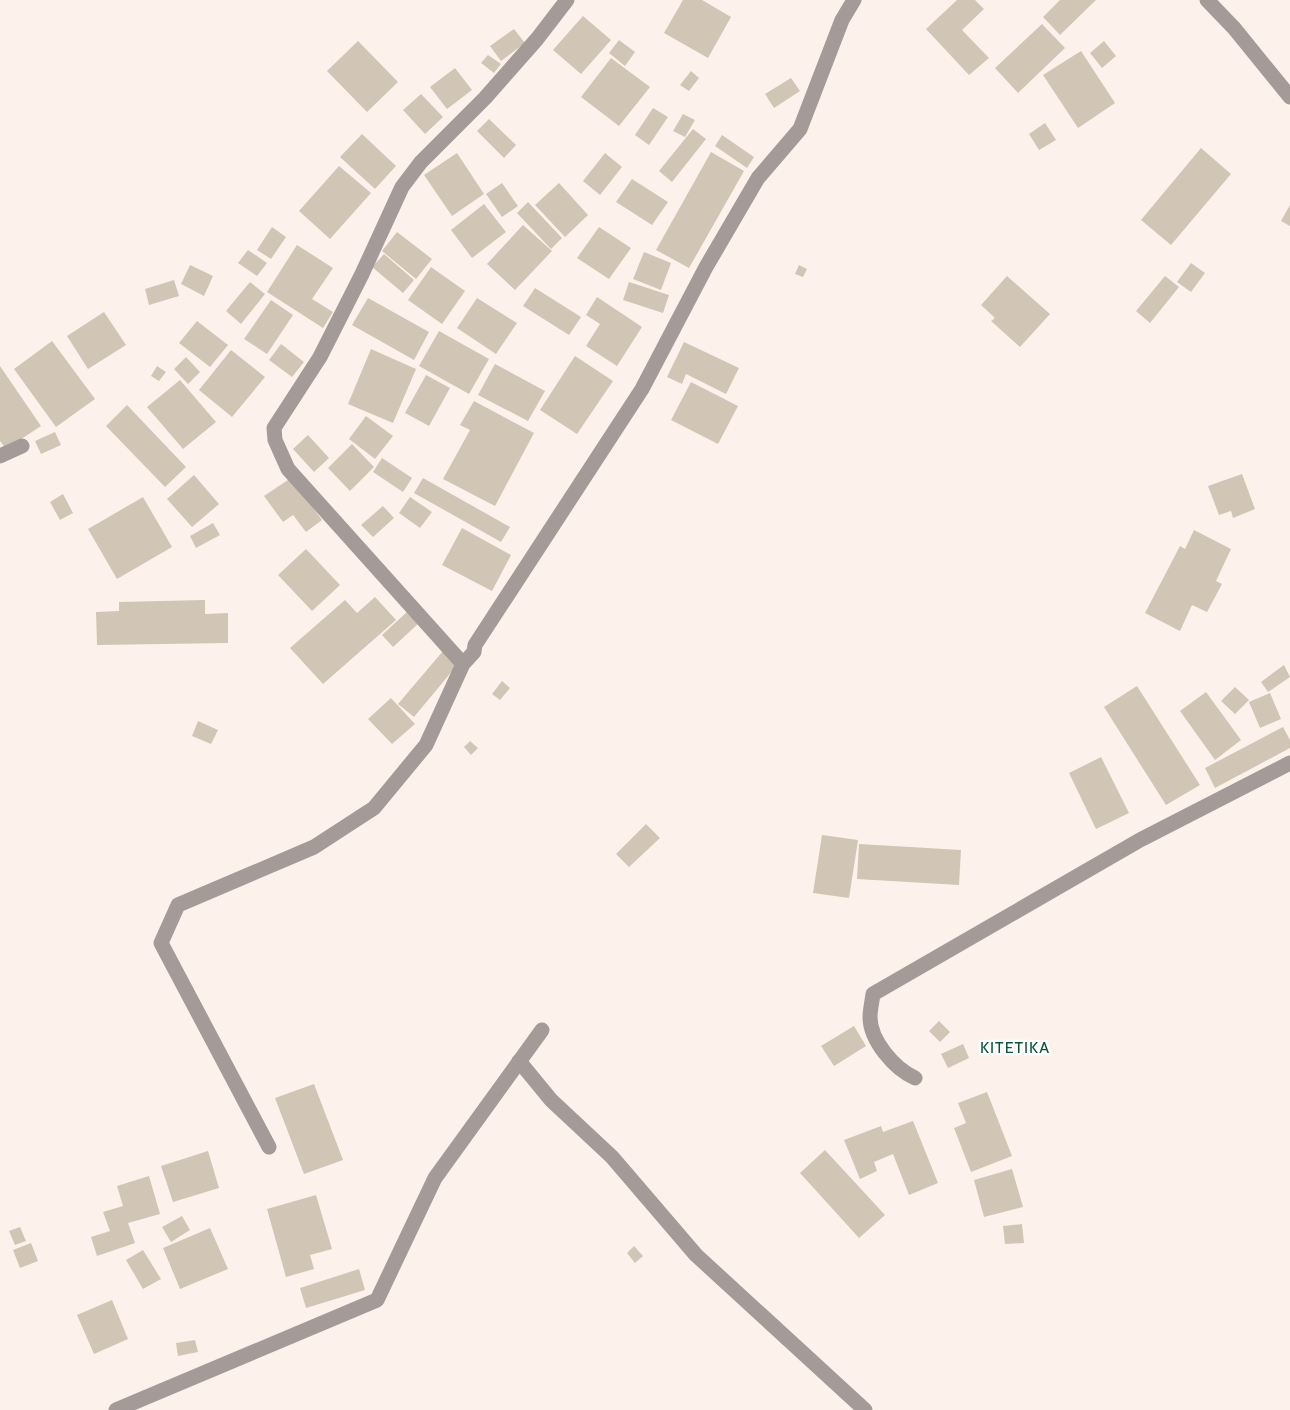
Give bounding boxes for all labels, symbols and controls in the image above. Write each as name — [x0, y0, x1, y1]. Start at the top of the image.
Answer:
district label: KITETIKA — [980, 1038, 1050, 1057]

